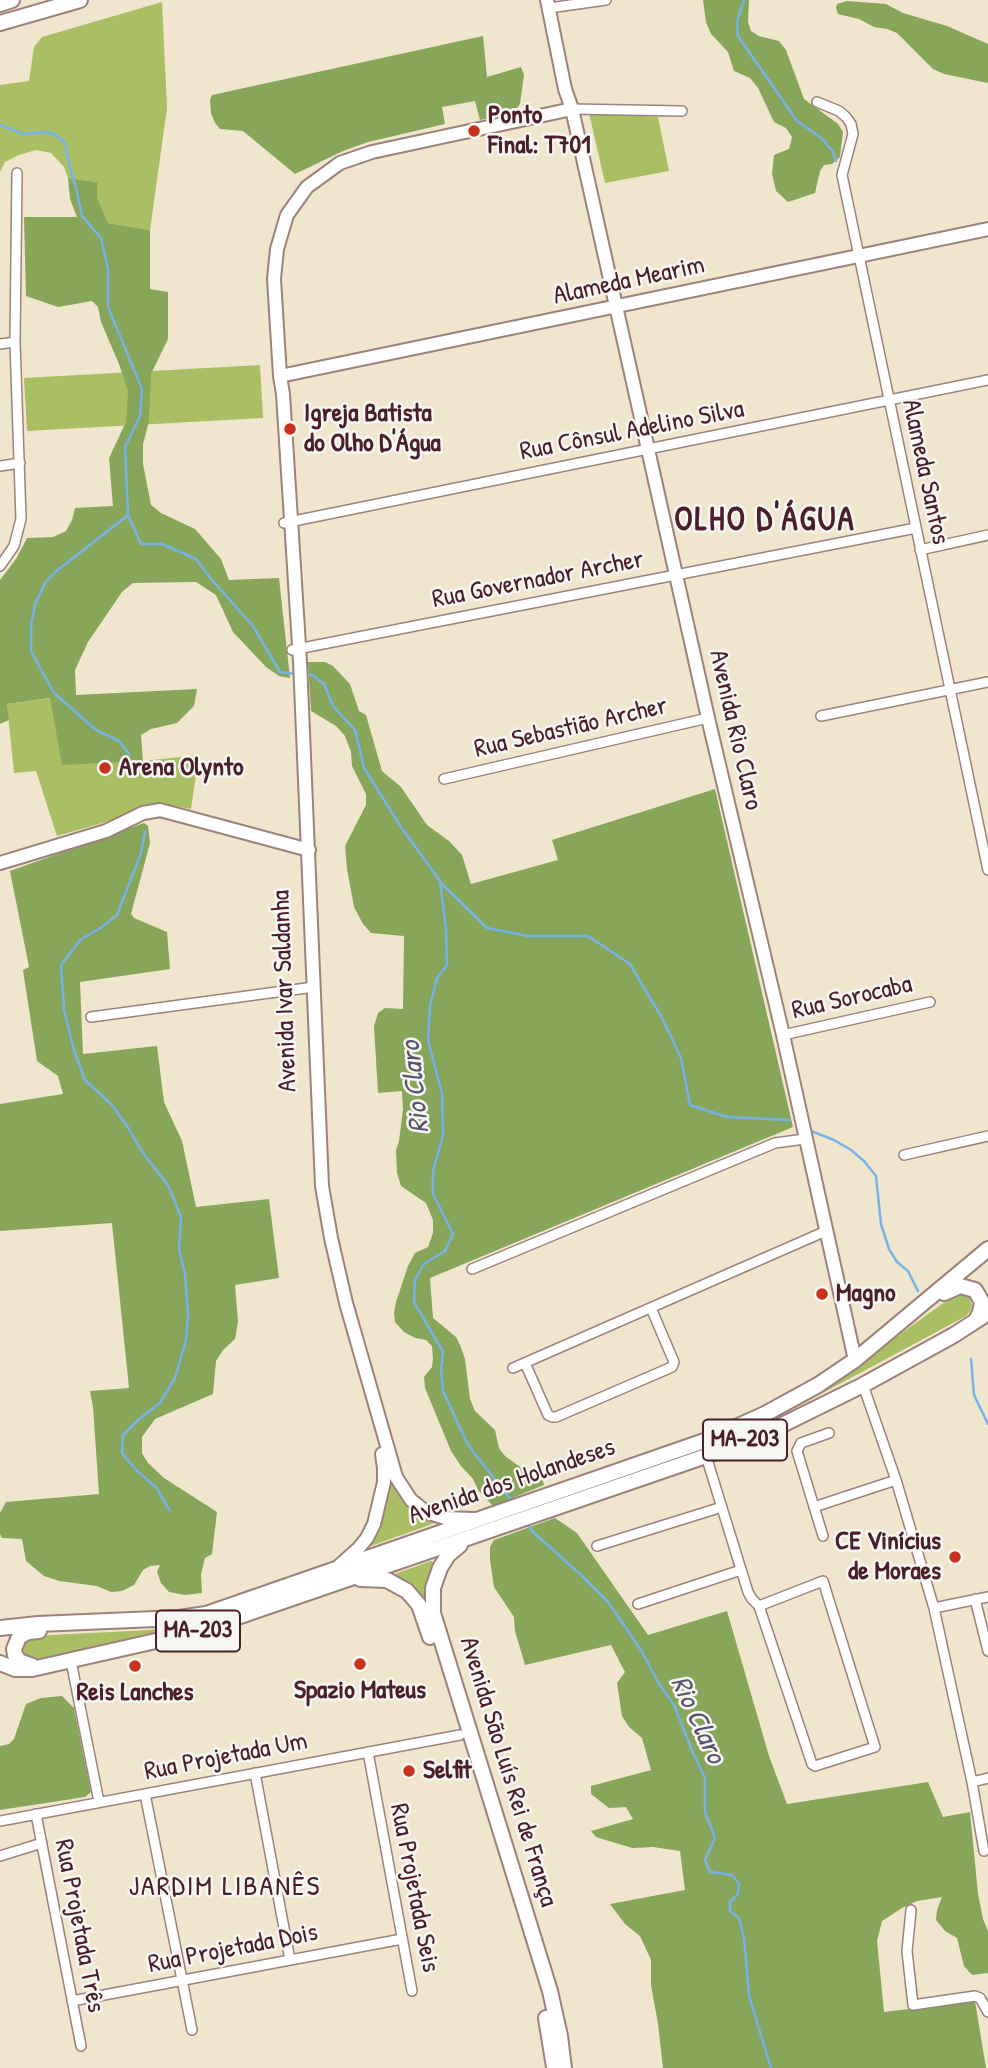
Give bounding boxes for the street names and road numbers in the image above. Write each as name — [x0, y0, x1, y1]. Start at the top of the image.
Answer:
street label: Alameda Mearim — [551, 250, 707, 312]
street label: Rua Cônsul Adelino Silva — [517, 394, 747, 468]
street label: Alameda Santos — [894, 397, 956, 547]
street label: Rua Governador Archer — [430, 544, 646, 616]
street label: Avenida Rio Claro — [701, 647, 769, 813]
street label: Rua Sebastião Archer — [471, 691, 671, 765]
street label: Avenida Ivar Saldanha — [266, 889, 304, 1093]
street label: Rua Sorocaba — [789, 969, 915, 1027]
road number: MA-203 — [703, 1420, 787, 1460]
street label: Avenida dos Holandeses — [405, 1432, 619, 1532]
road number: MA-203 — [156, 1610, 240, 1652]
street label: Avenida São Luís Rei de França — [452, 1633, 564, 1911]
street label: Rua Projetada Um — [142, 1726, 310, 1788]
street label: Rua Projetada Seis — [382, 1801, 446, 1975]
street label: Rua Projetada Três — [47, 1837, 111, 2015]
street label: Rua Projetada Dois — [146, 1917, 320, 1981]

